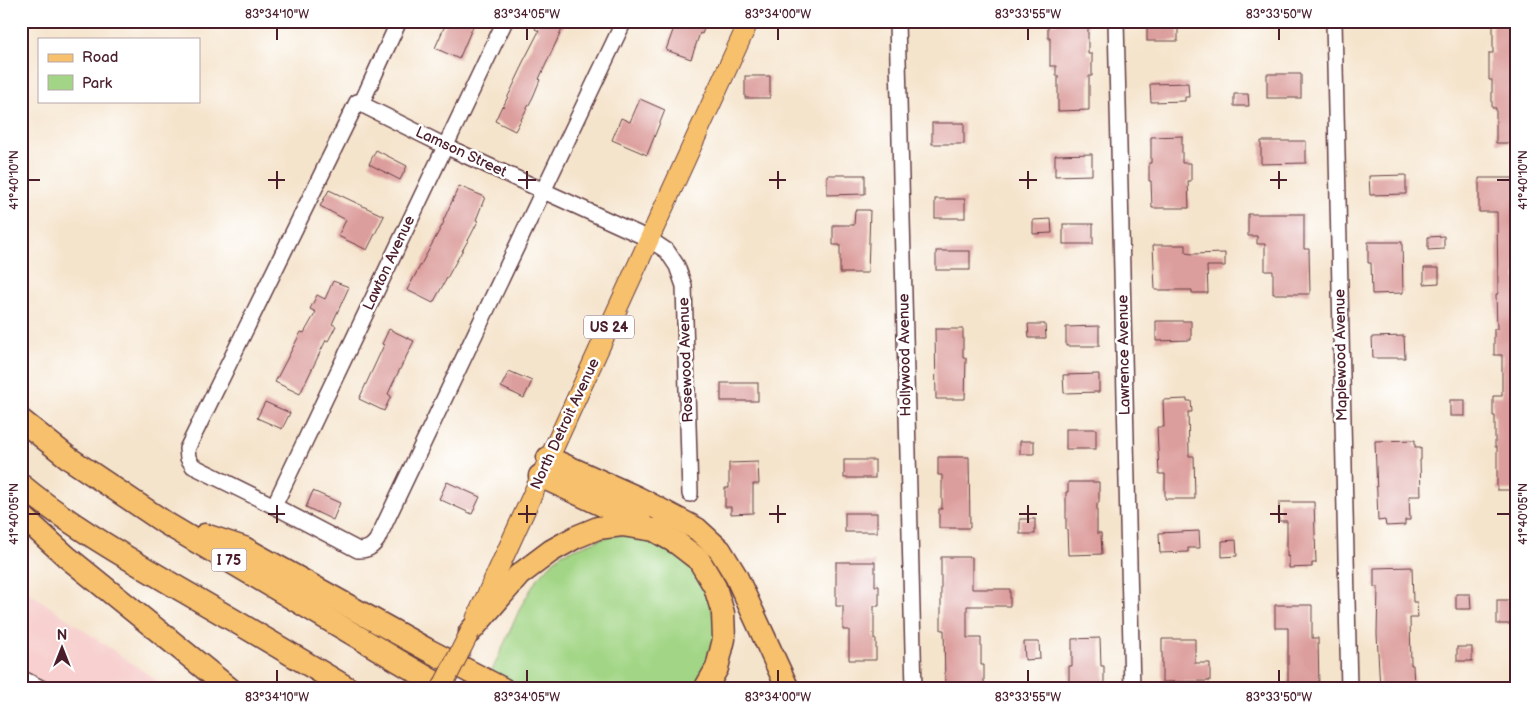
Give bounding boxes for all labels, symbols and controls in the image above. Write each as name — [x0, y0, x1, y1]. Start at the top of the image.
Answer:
text: 83°34'10"W — [245, 7, 309, 22]
text: 83°34'05"W — [494, 7, 560, 22]
text: 83°34'00"W — [745, 7, 811, 22]
text: 83°33'55"W — [995, 7, 1061, 22]
text: 83°33'50"W — [1246, 7, 1312, 22]
legend — [38, 38, 200, 102]
text: Road — [82, 48, 118, 67]
text: Park — [82, 74, 113, 93]
street label: Lamson Street — [412, 123, 510, 182]
text: 41°40'10"N — [7, 150, 22, 210]
text: 41°40'10"N — [1516, 150, 1531, 210]
street label: Lawton Avenue — [359, 213, 419, 313]
street label: Maplewood Avenue — [1330, 289, 1352, 421]
street label: Hollywood Avenue — [894, 293, 916, 417]
street label: Lawrence Avenue — [1113, 295, 1135, 415]
street label: Rosewood Avenue — [674, 297, 698, 423]
road number: US 24 — [584, 316, 634, 338]
street label: North Detroit Avenue — [526, 355, 604, 493]
text: 41°40'05"N — [7, 483, 22, 545]
text: 41°40'05"N — [1516, 483, 1531, 545]
road number: I 75 — [212, 548, 246, 572]
north arrow — [38, 622, 88, 672]
text: N — [57, 627, 67, 644]
text: 83°34'10"W — [245, 690, 309, 705]
text: 83°34'05"W — [494, 690, 560, 705]
text: 83°34'00"W — [745, 690, 811, 705]
text: 83°33'55"W — [995, 690, 1061, 705]
text: 83°33'50"W — [1246, 690, 1312, 705]

